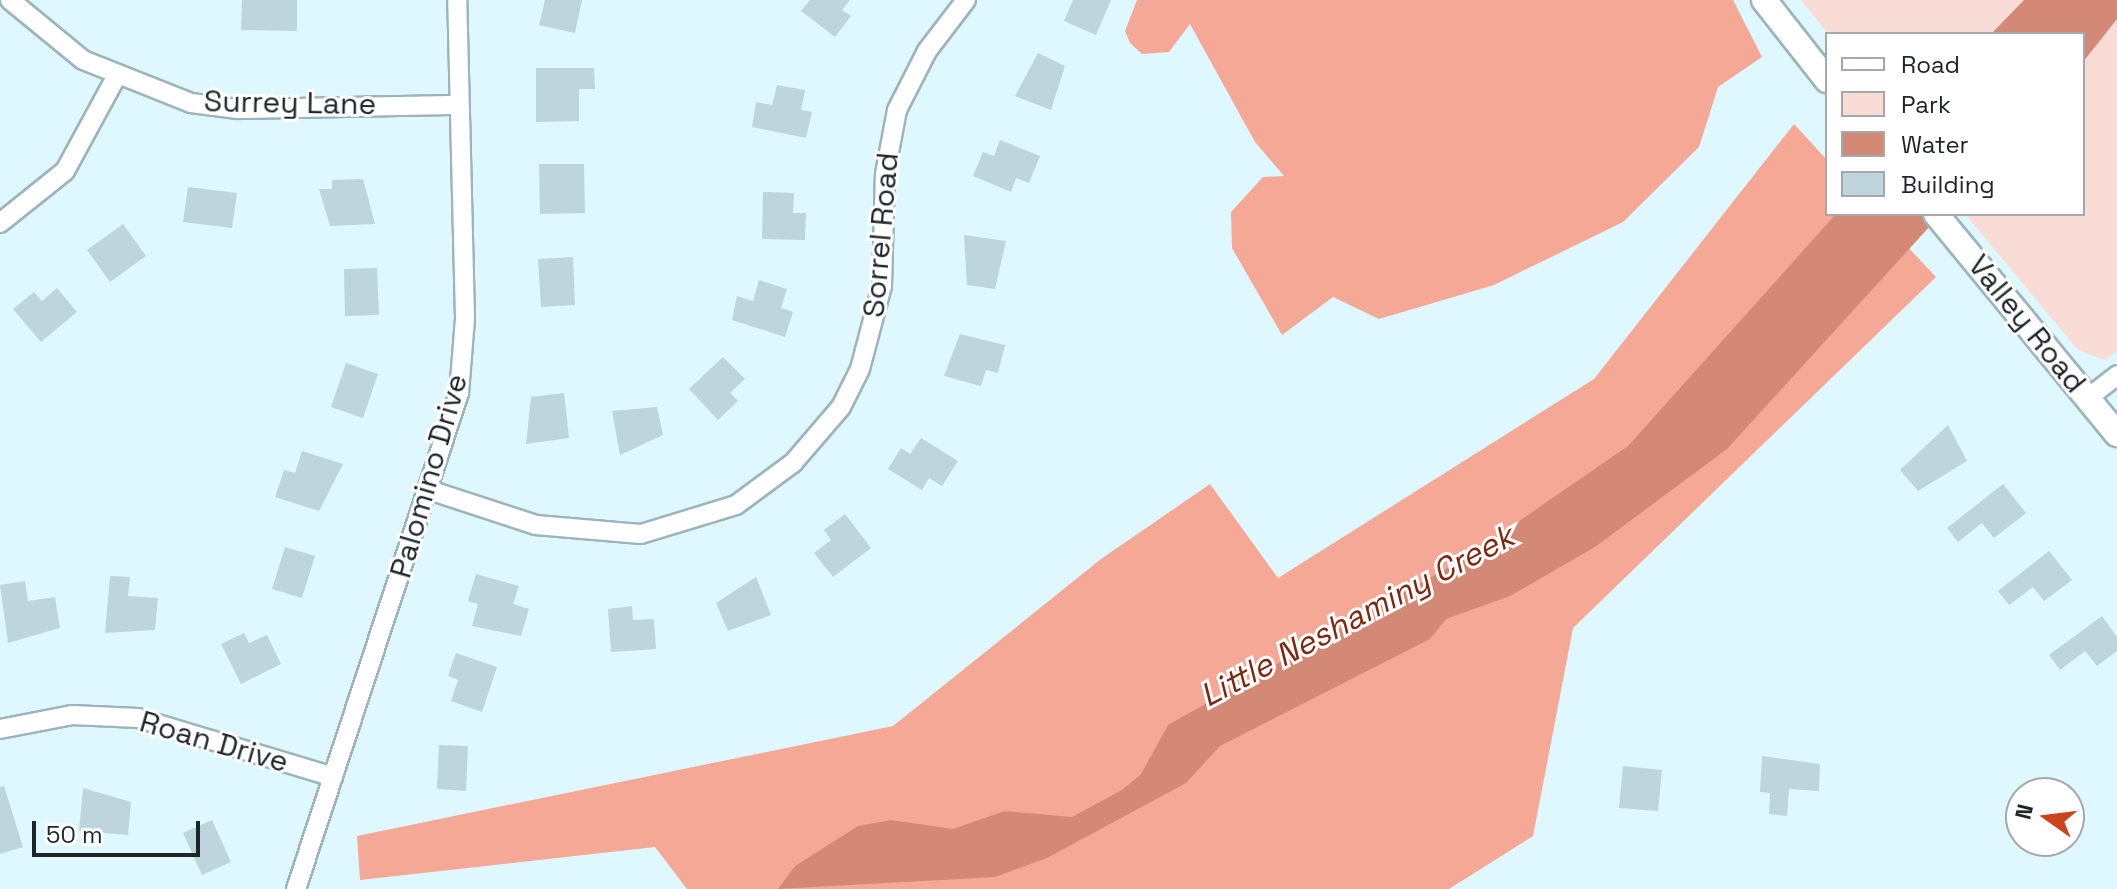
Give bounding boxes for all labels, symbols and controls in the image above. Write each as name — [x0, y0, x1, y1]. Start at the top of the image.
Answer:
legend — [1825, 32, 2085, 216]
text: Road — [1901, 49, 1960, 80]
street label: Surrey Lane — [203, 83, 377, 123]
text: Park — [1901, 89, 1951, 120]
text: Water — [1901, 129, 1969, 160]
street label: Sorrel Road — [856, 151, 906, 319]
text: Building — [1901, 169, 1995, 200]
street label: Valley Road — [1960, 248, 2094, 400]
street label: Palomino Drive — [383, 370, 475, 582]
water label: Little Neshaminy Creek — [1193, 517, 1521, 715]
street label: Roan Drive — [136, 704, 292, 780]
north arrow — [2005, 777, 2085, 857]
text: N — [2008, 801, 2039, 822]
scale bar — [36, 805, 204, 855]
text: 50 m — [46, 819, 103, 850]

